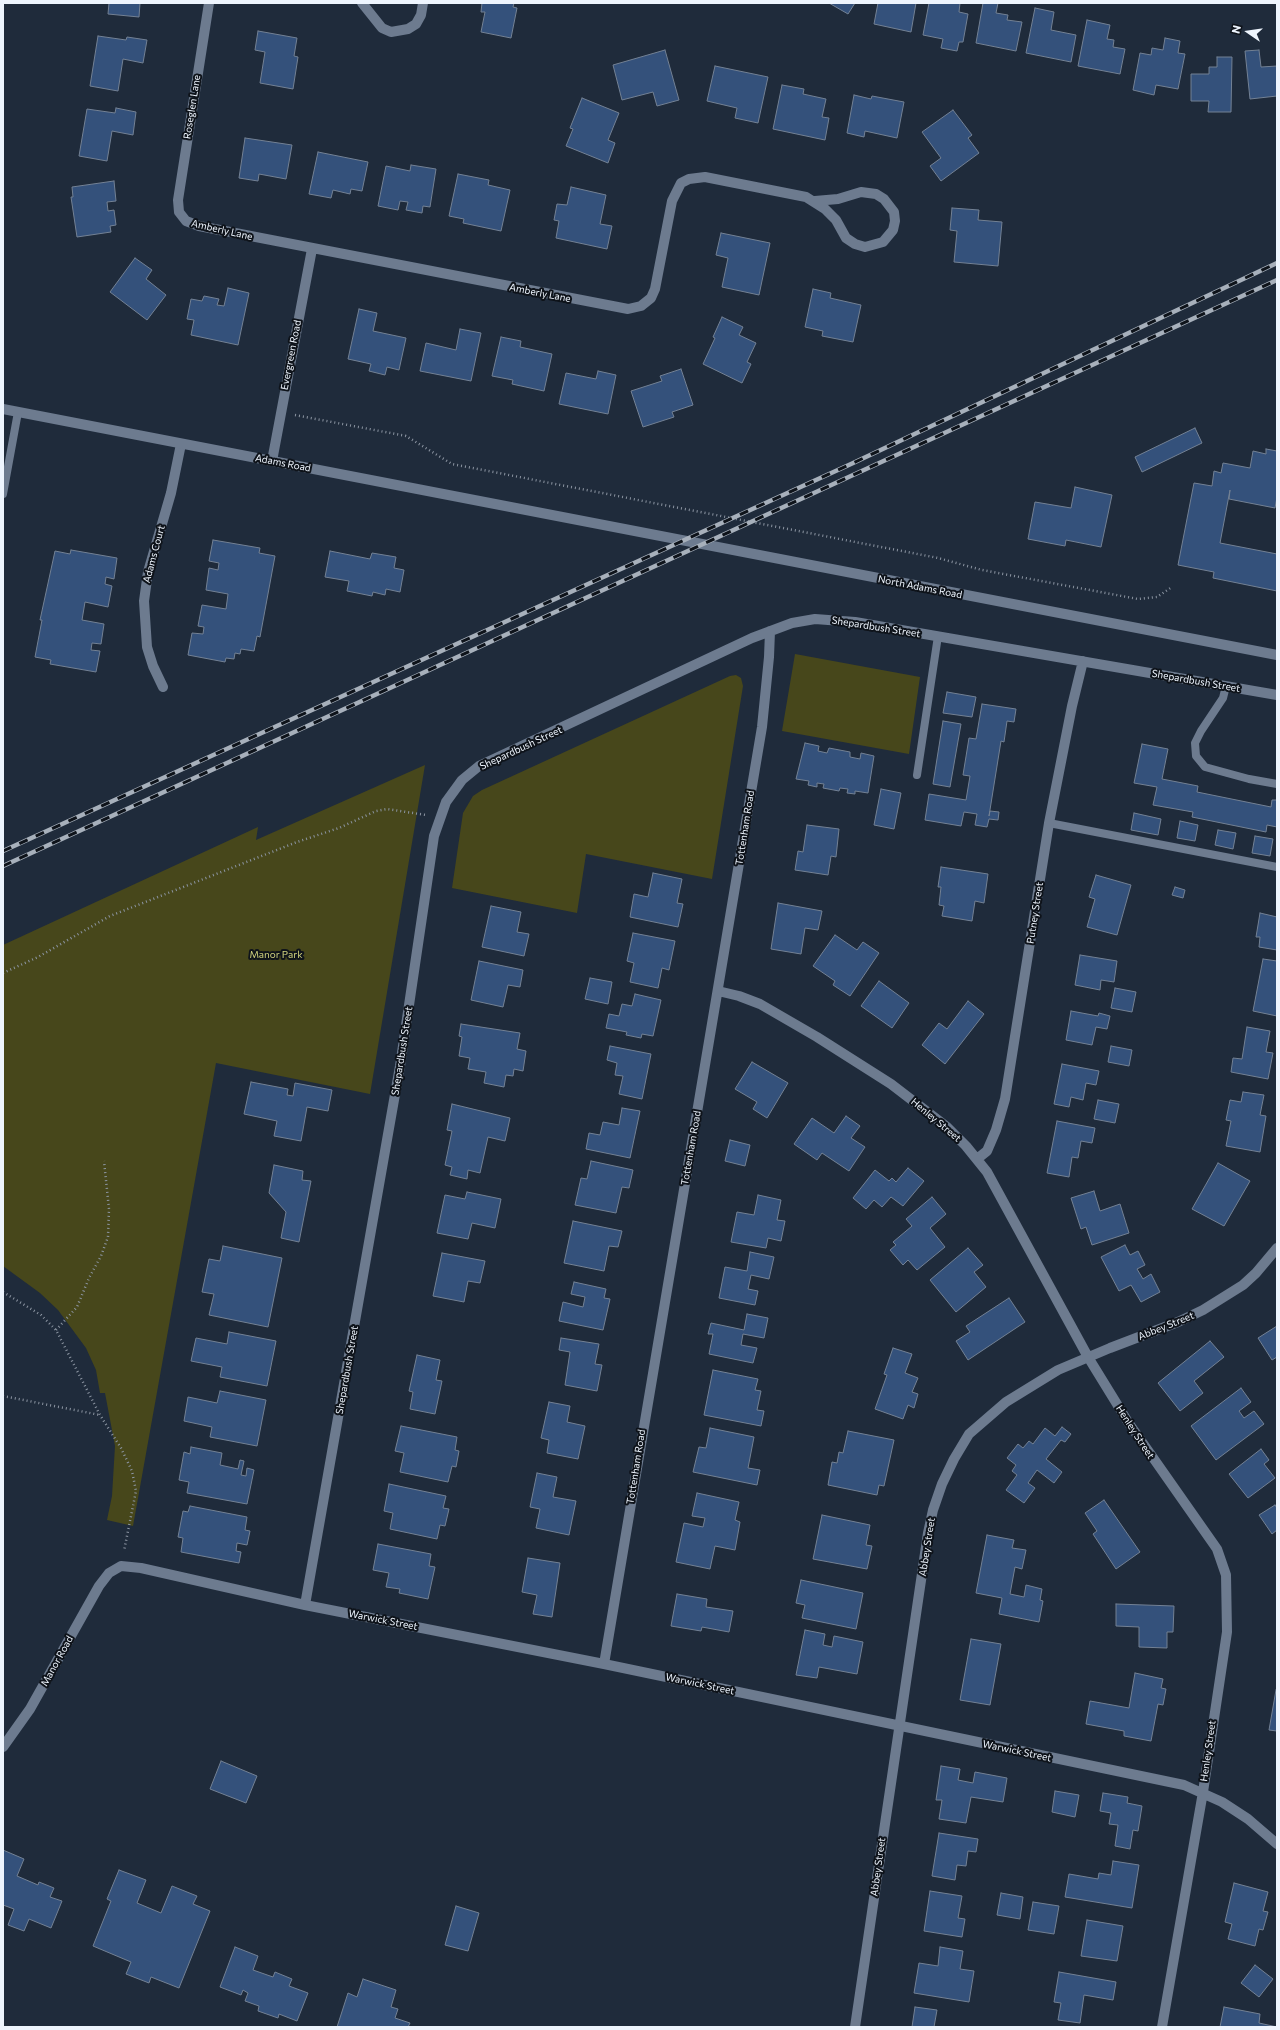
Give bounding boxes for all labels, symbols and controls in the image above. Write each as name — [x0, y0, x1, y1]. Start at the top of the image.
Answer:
north arrow — [1228, 12, 1268, 52]
text: N — [1229, 24, 1243, 35]
street label: Roseglen Lane — [181, 74, 203, 140]
street label: Amberly Lane — [190, 217, 254, 243]
street label: Amberly Lane — [508, 281, 572, 305]
street label: Evergreen Road — [278, 319, 304, 391]
street label: Adams Road — [254, 452, 312, 474]
street label: Adams Court — [141, 524, 167, 584]
street label: North Adams Road — [877, 573, 963, 601]
street label: Shepardbush Street — [831, 614, 921, 640]
street label: Shepardbush Street — [1151, 667, 1241, 695]
street label: Shepardbush Street — [478, 724, 564, 772]
street label: Tottenham Road — [733, 790, 757, 866]
street label: Putney Street — [1024, 881, 1046, 945]
park label: Manor Park — [249, 949, 303, 961]
street label: Shepardbush Street — [389, 1006, 415, 1096]
street label: Henley Street — [909, 1096, 963, 1144]
street label: Tottenham Road — [679, 1110, 703, 1186]
street label: Abbey Street — [1136, 1309, 1196, 1343]
street label: Shepardbush Street — [333, 1325, 361, 1415]
street label: Henley Street — [1113, 1403, 1157, 1461]
street label: Tottenham Road — [624, 1429, 648, 1505]
street label: Abbey Street — [916, 1517, 938, 1577]
street label: Warwick Street — [347, 1607, 419, 1633]
street label: Manor Road — [38, 1634, 76, 1688]
street label: Warwick Street — [665, 1671, 735, 1697]
street label: Henley Street — [1198, 1720, 1218, 1782]
street label: Warwick Street — [982, 1738, 1052, 1764]
street label: Abbey Street — [868, 1837, 888, 1897]

